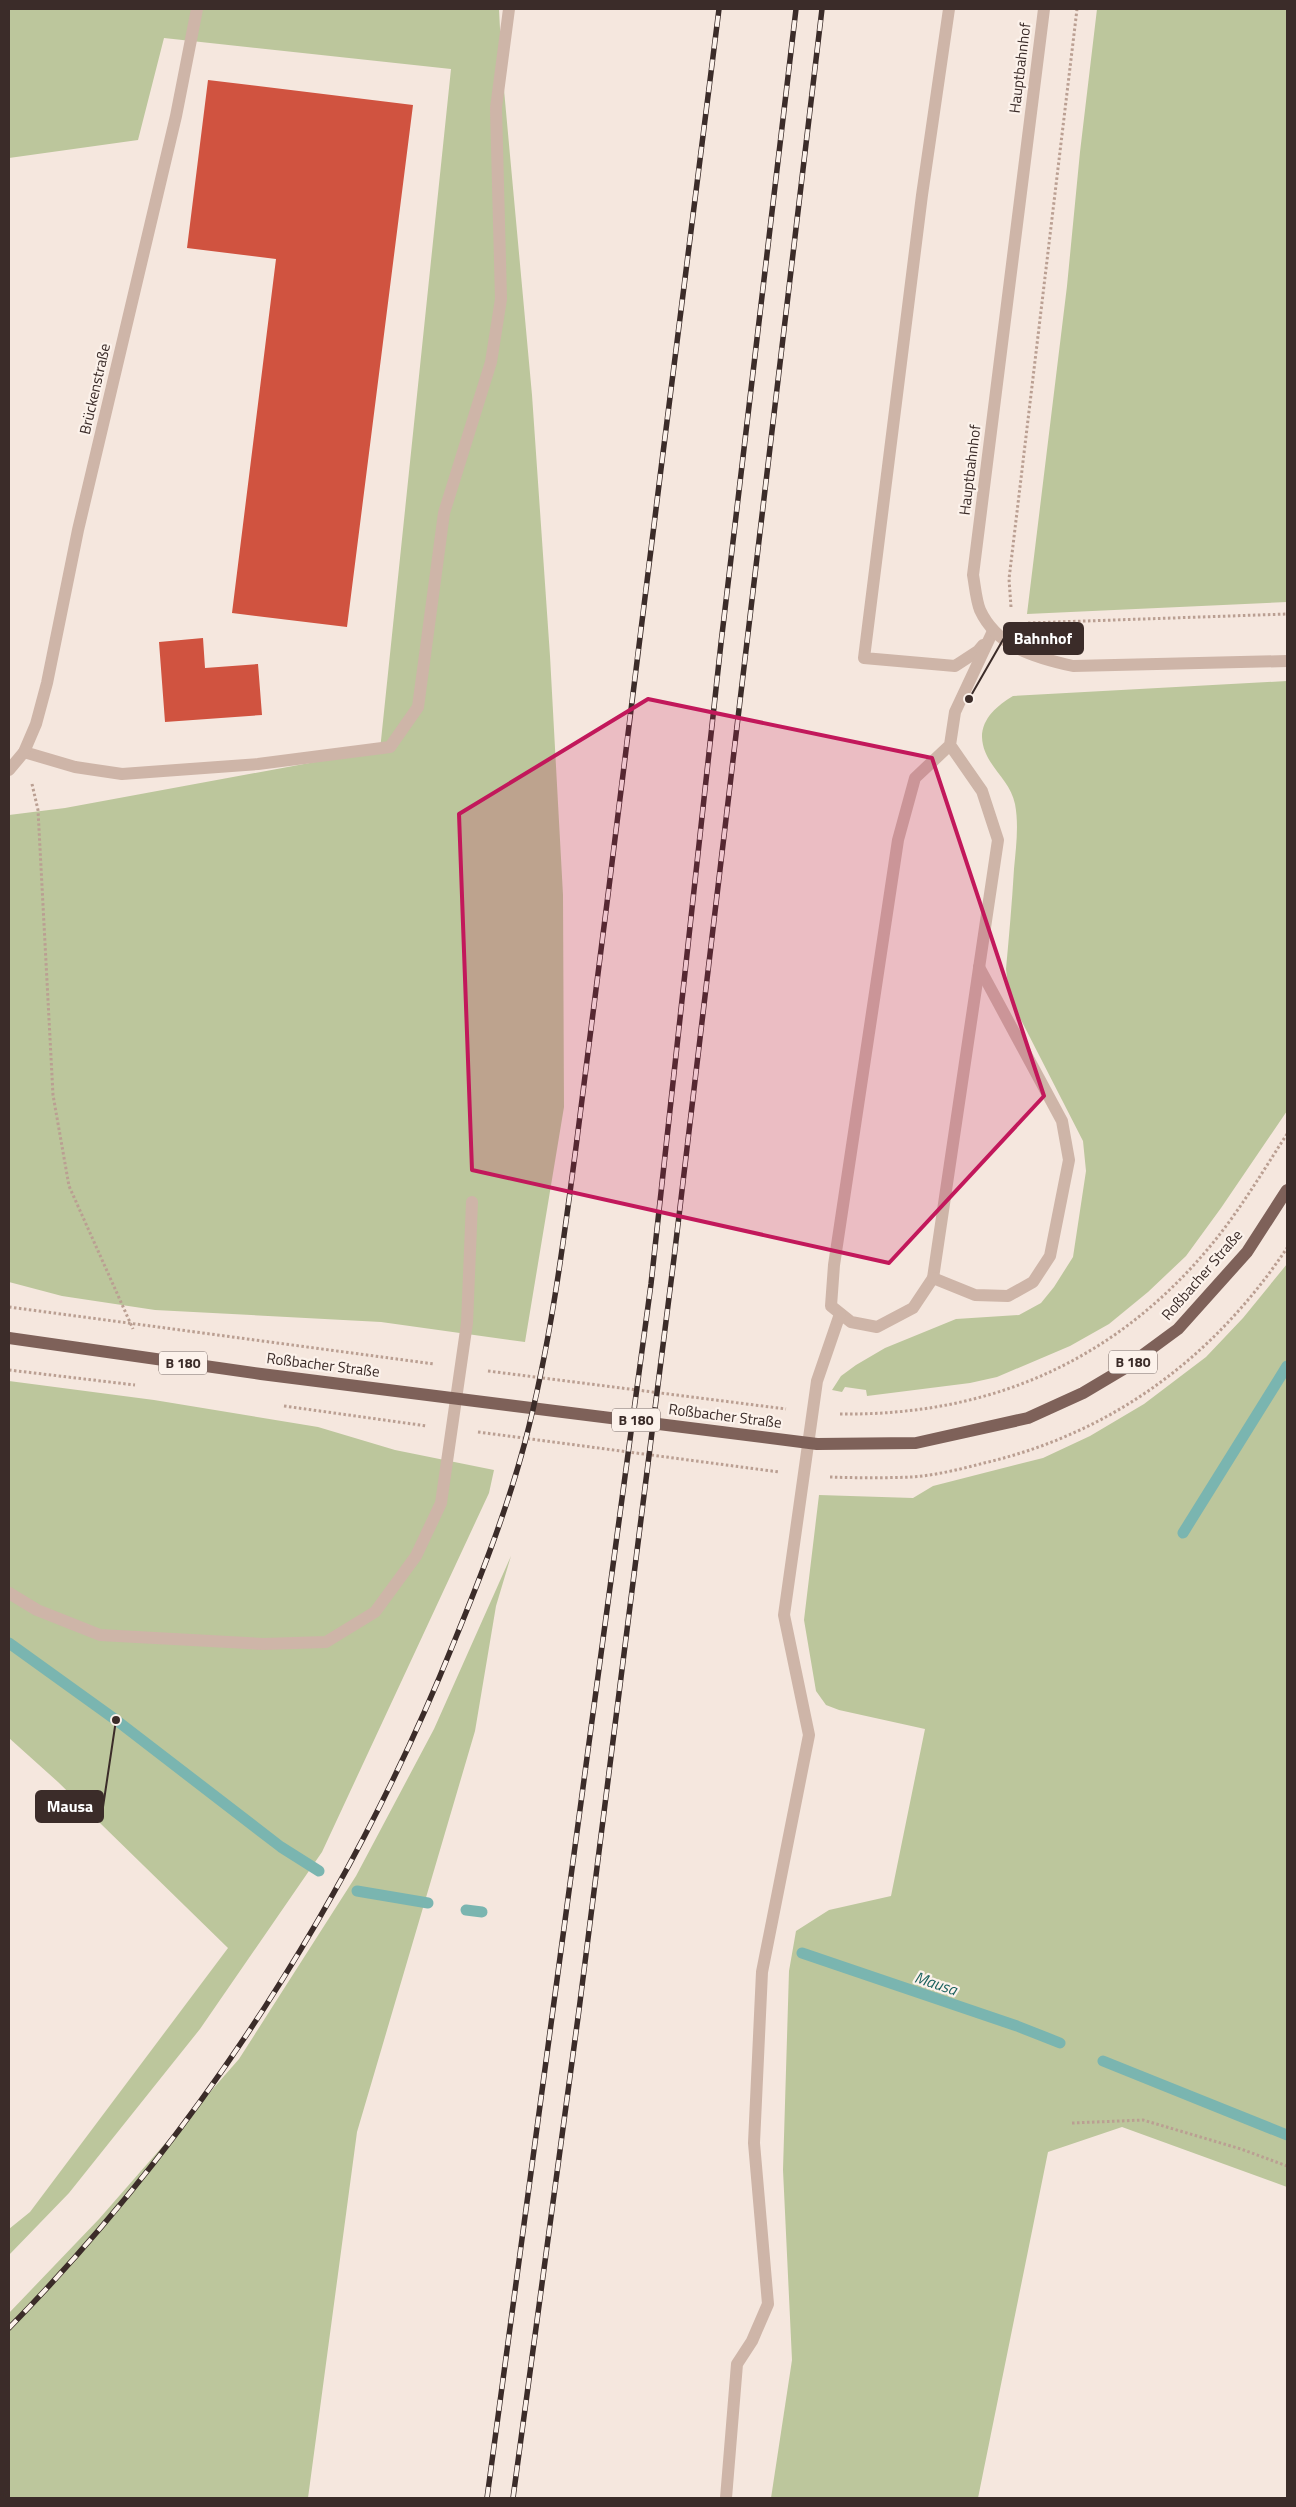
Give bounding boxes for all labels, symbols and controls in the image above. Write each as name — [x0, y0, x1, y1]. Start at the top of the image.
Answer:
street label: Hauptbahnhof — [1003, 21, 1036, 115]
street label: Brückenstraße — [73, 341, 116, 437]
street label: Hauptbahnhof — [953, 423, 986, 517]
callout: Bahnhof — [1004, 623, 1083, 654]
text: Bahnhof — [1014, 626, 1073, 650]
street label: Roßbacher Straße — [1156, 1224, 1248, 1325]
street label: Roßbacher Straße — [265, 1346, 381, 1383]
road number: B 180 — [1109, 1350, 1157, 1374]
road number: B 180 — [159, 1352, 207, 1375]
street label: Roßbacher Straße — [667, 1397, 783, 1434]
road number: B 180 — [612, 1408, 660, 1432]
callout: Mausa — [36, 1791, 103, 1822]
text: Mausa — [47, 1794, 93, 1818]
water label: Mausa — [912, 1965, 961, 2002]

